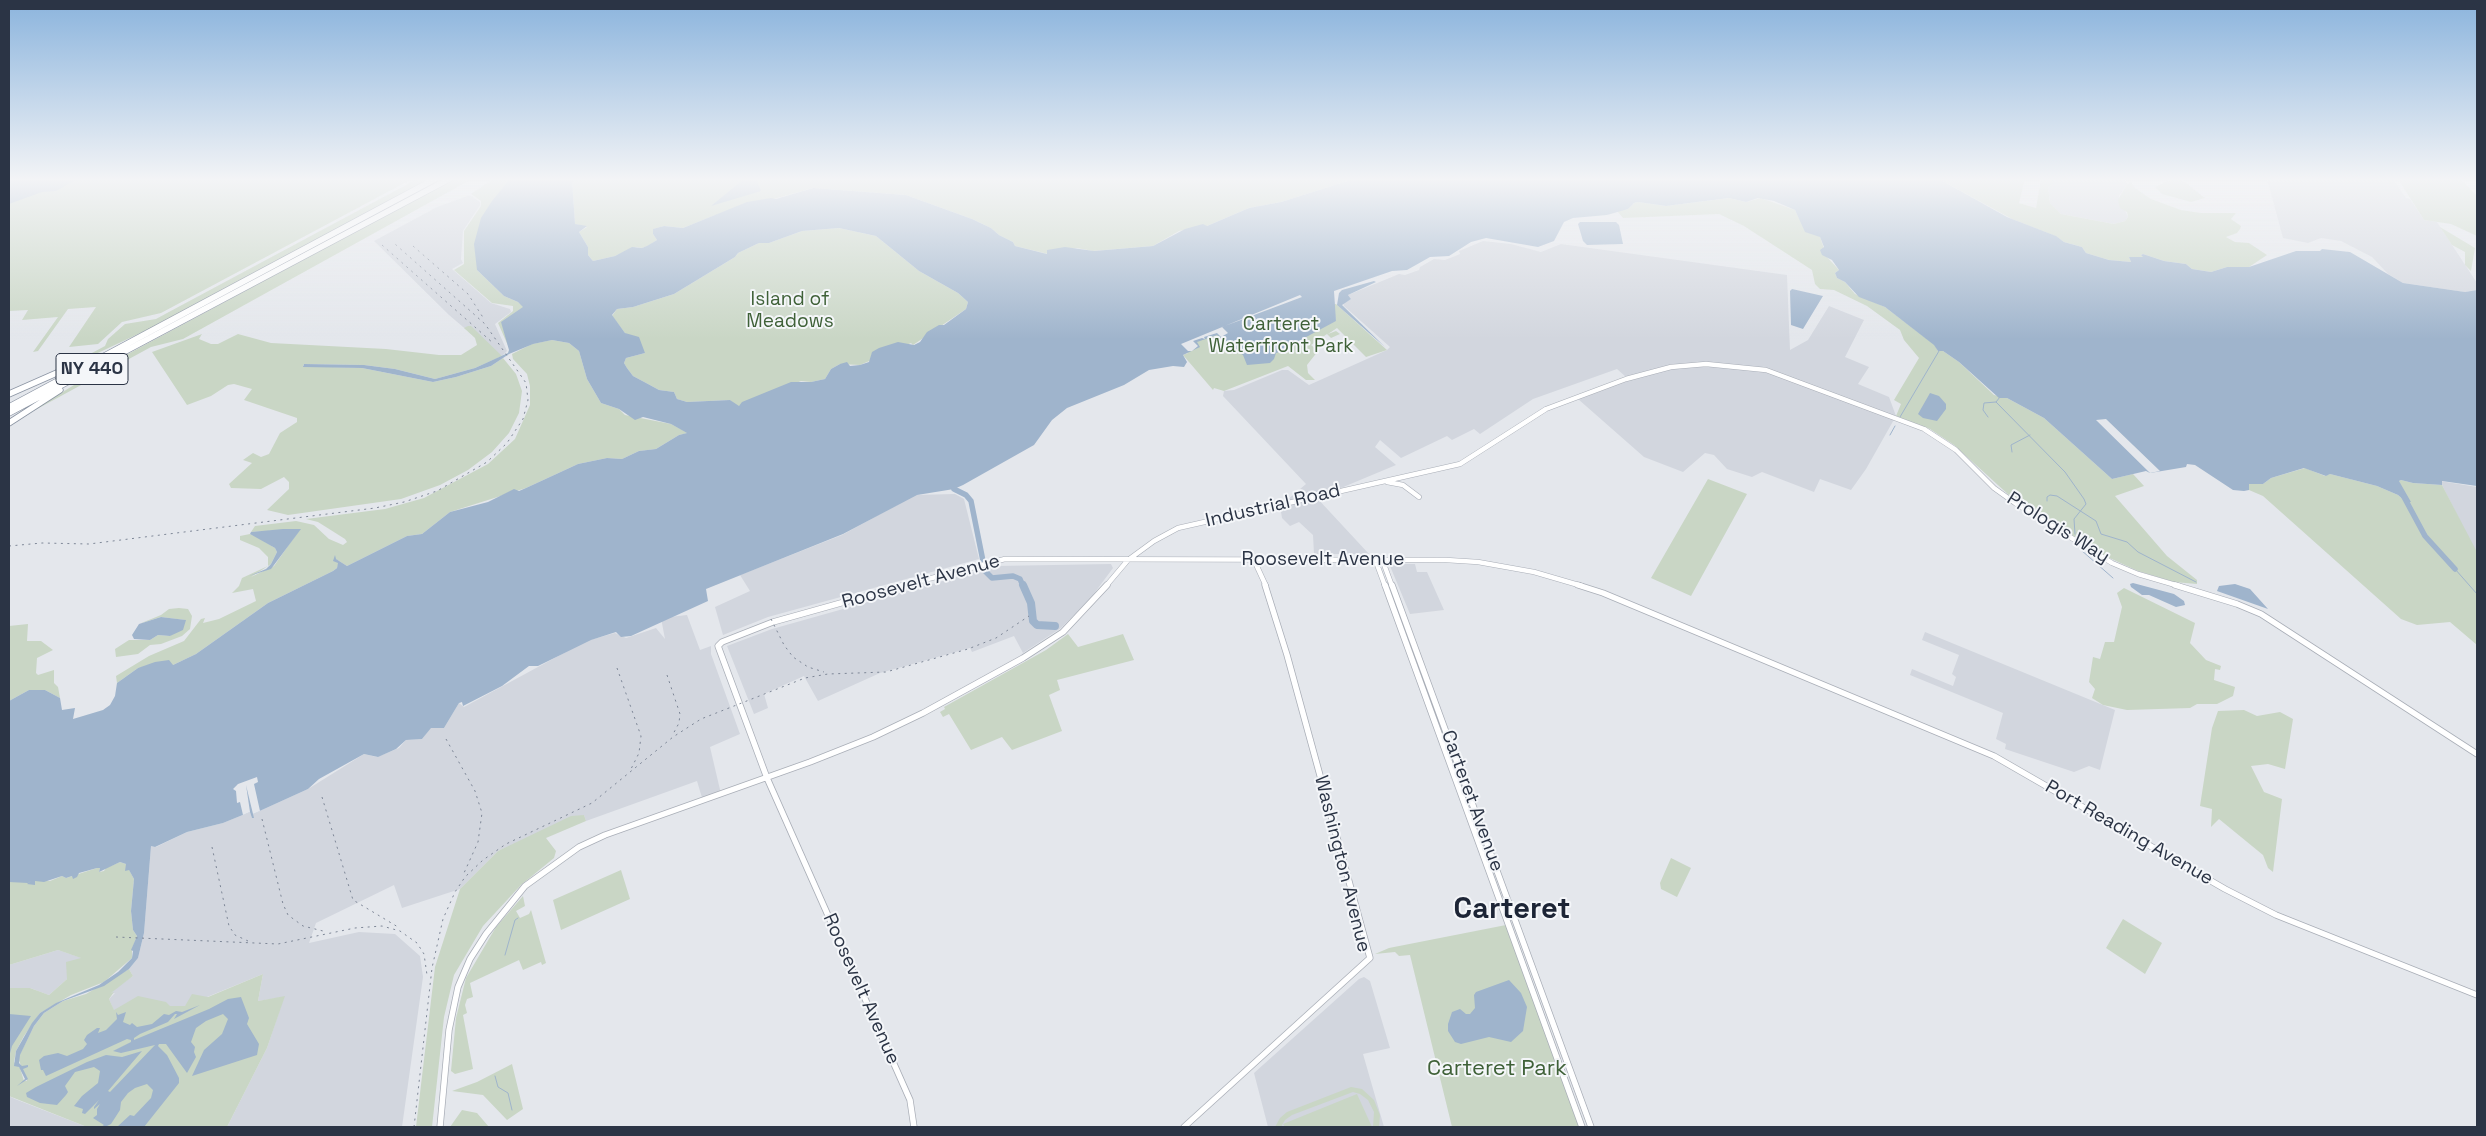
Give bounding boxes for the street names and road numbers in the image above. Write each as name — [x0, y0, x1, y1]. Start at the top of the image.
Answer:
road number: NY 440 — [56, 354, 128, 384]
street label: Industrial Road — [1203, 479, 1343, 533]
street label: Prologis Way — [2002, 487, 2114, 569]
street label: Roosevelt Avenue — [1242, 549, 1404, 571]
street label: Roosevelt Avenue — [839, 550, 1003, 614]
street label: Carteret Avenue — [1436, 727, 1508, 875]
street label: Washington Avenue — [1309, 773, 1375, 955]
street label: Port Reading Avenue — [2041, 776, 2217, 890]
street label: Roosevelt Avenue — [817, 910, 905, 1068]

